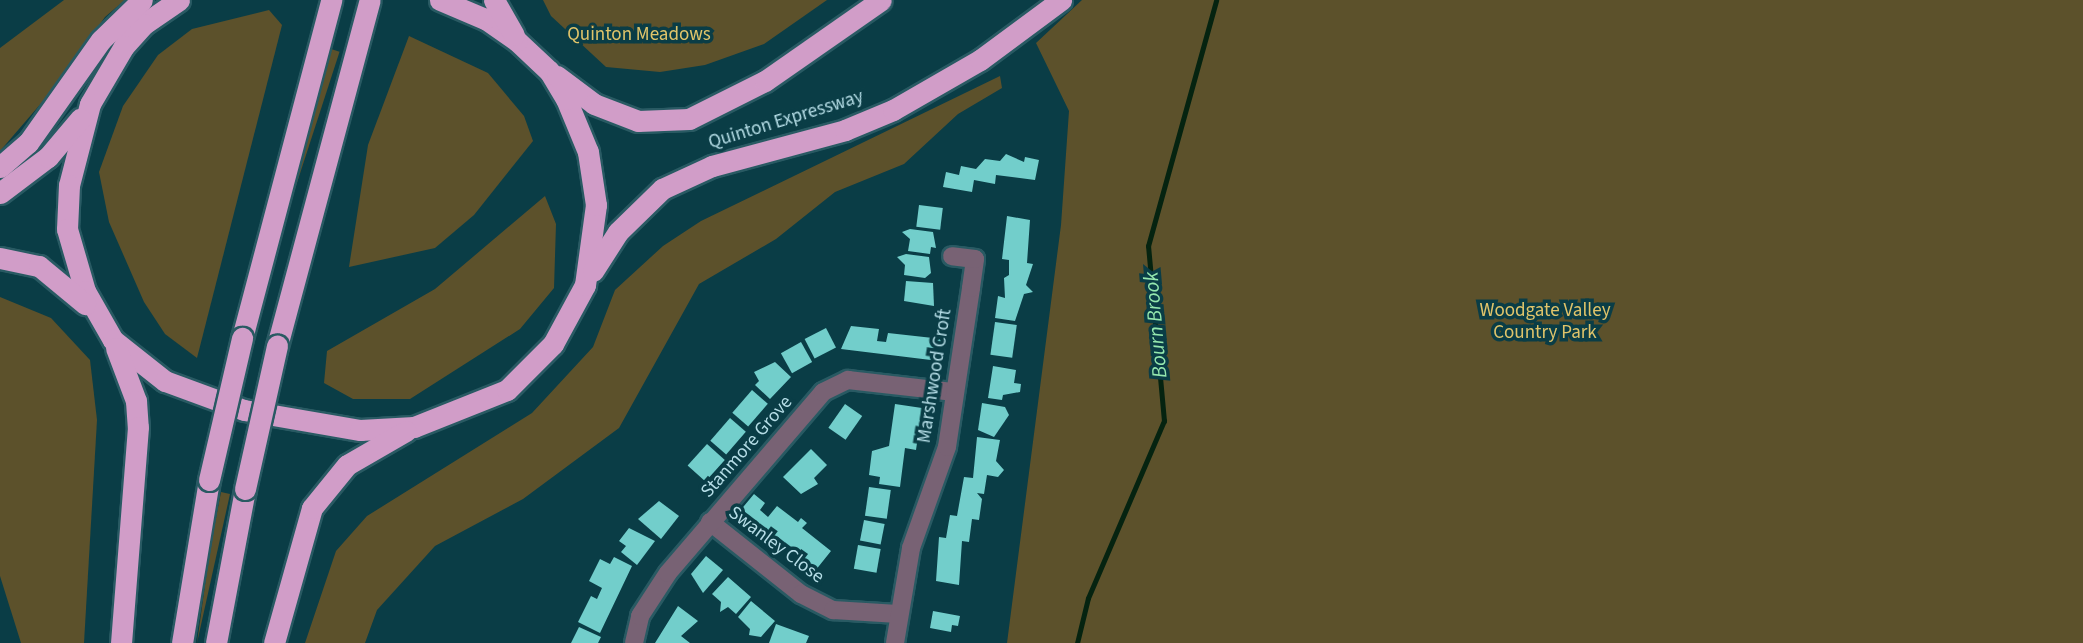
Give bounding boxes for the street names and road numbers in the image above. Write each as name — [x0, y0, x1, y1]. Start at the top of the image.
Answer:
street label: Quinton Expressway — [706, 86, 866, 154]
street label: Marshwood Croft — [913, 307, 957, 445]
street label: Stanmore Grove — [696, 391, 798, 503]
street label: Swanley Close — [724, 502, 828, 588]

